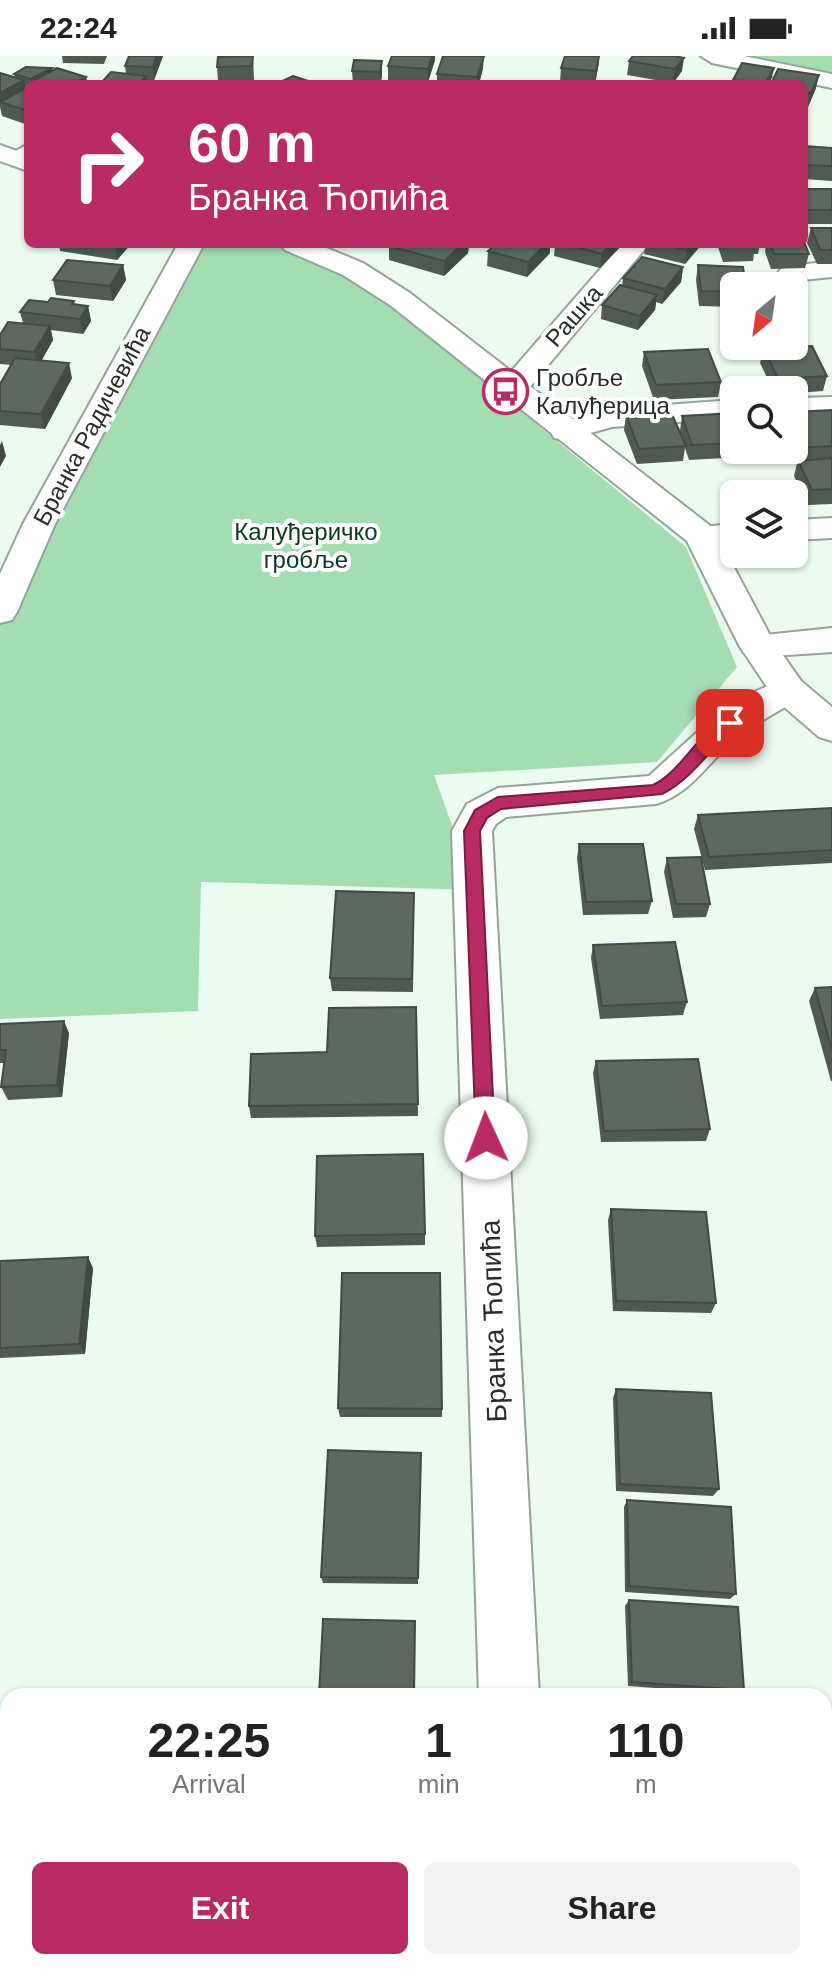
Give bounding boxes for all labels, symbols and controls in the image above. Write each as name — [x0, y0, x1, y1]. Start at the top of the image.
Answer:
text: 22:24 — [40, 11, 117, 44]
text: 60 m — [188, 111, 316, 174]
icon: right — [56, 112, 160, 216]
text: Бранка Ћопића — [188, 177, 449, 218]
north arrow — [720, 272, 808, 360]
map controls — [720, 272, 808, 568]
street label: Рашка — [540, 279, 608, 352]
street label: Бранка Радичевића — [28, 321, 156, 530]
place label: Гробље Калуђерица — [536, 364, 671, 419]
bus stop icon: Гробље Калуђерица — [481, 368, 529, 416]
button: search — [720, 376, 808, 464]
button: layers — [720, 480, 808, 568]
park label: Калуђеричко гробље — [234, 518, 378, 573]
pin — [696, 689, 764, 757]
icon: arrive — [708, 701, 752, 745]
position arrow — [444, 1096, 528, 1180]
street label: Бранка Ћопића — [474, 1219, 513, 1423]
text: 22:25 — [147, 1714, 270, 1767]
text: 1 — [425, 1714, 452, 1767]
text: 110 — [607, 1714, 685, 1767]
text: Arrival — [172, 1769, 246, 1799]
text: min — [418, 1769, 460, 1799]
text: m — [635, 1769, 657, 1799]
button: Exit — [32, 1862, 408, 1954]
button: Share — [424, 1862, 800, 1954]

